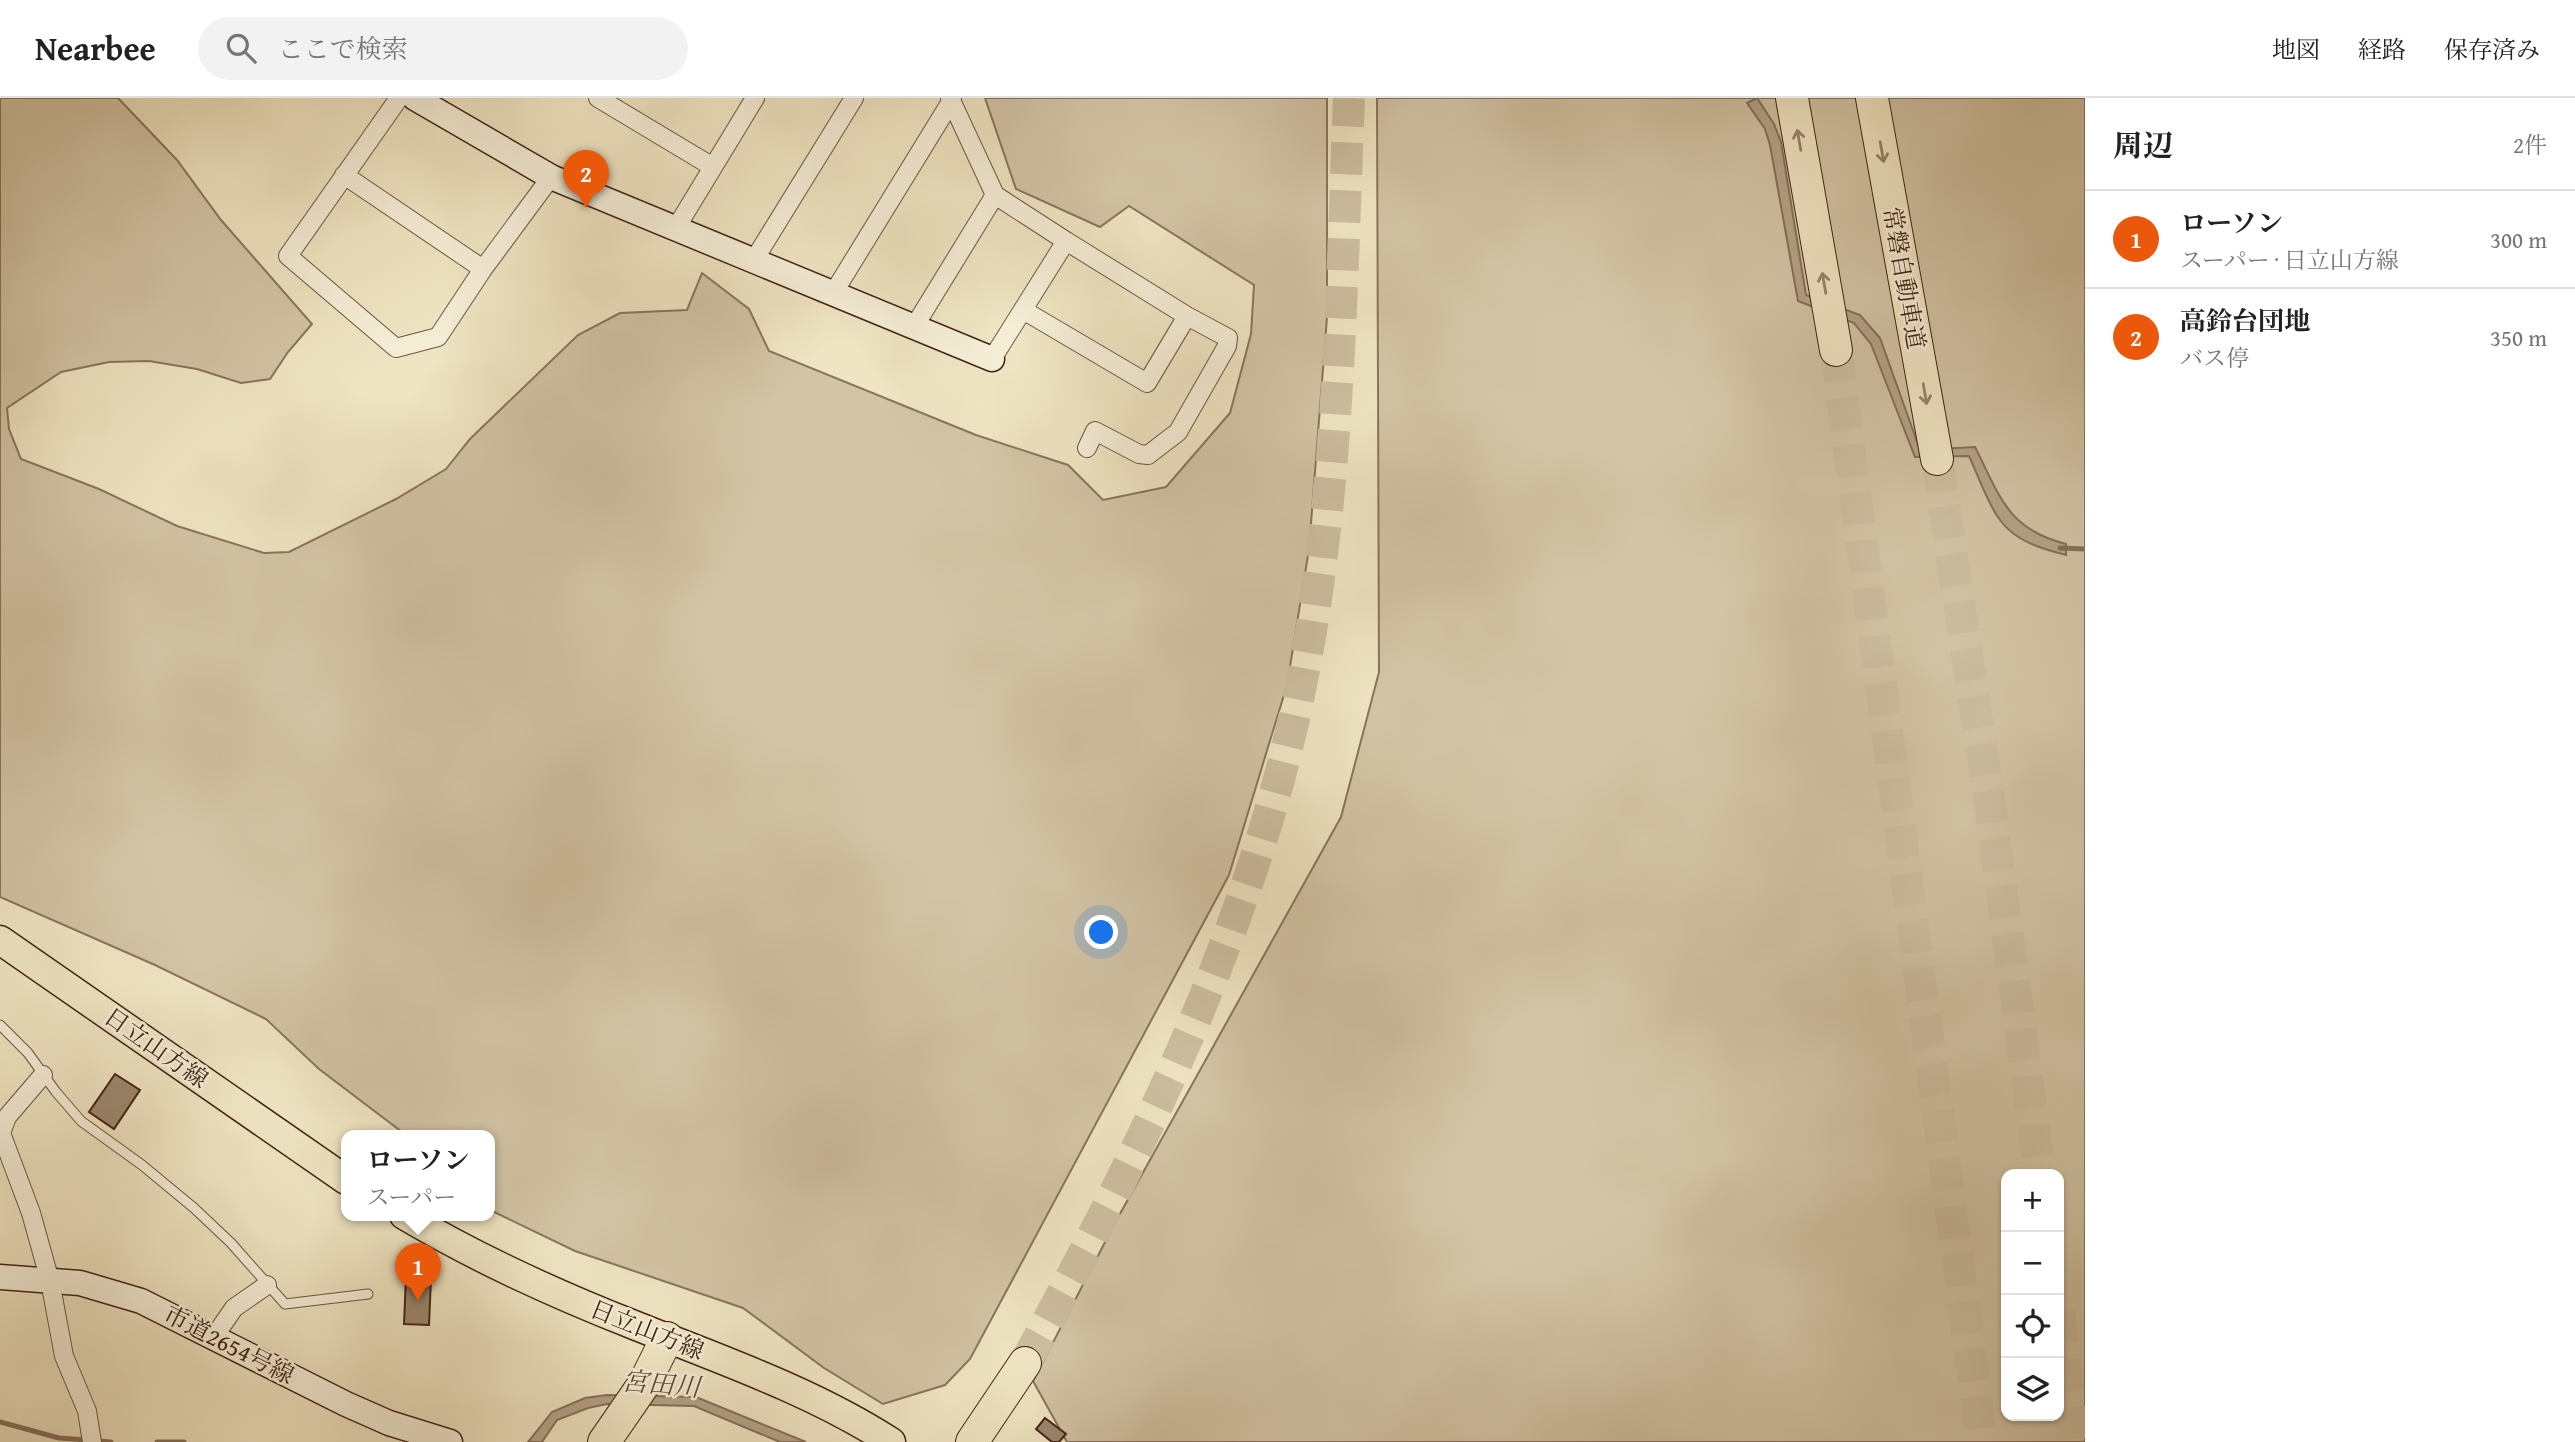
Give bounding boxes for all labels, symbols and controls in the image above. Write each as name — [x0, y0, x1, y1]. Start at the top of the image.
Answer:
search box — [198, 17, 688, 80]
text: Nearbee — [35, 24, 156, 72]
icon: search — [222, 29, 260, 67]
text: ここで検索 — [278, 29, 408, 68]
text: 地図 — [2272, 32, 2320, 67]
text: 経路 — [2358, 32, 2406, 67]
text: 保存済み — [2444, 32, 2540, 67]
text: 周辺 — [2113, 123, 2173, 167]
text: 2件 — [2513, 128, 2547, 161]
one-way arrow — [1792, 129, 1805, 152]
one-way arrow — [1875, 140, 1889, 163]
pin: 2 — [563, 150, 609, 208]
text: ローソン — [2180, 203, 2283, 242]
street label: 常磐自動車道 — [1875, 204, 1934, 352]
text: 1 — [2130, 223, 2142, 256]
text: 300 m — [2490, 223, 2547, 256]
text: スーパー · 日立山方線 — [2180, 243, 2399, 276]
one-way arrow — [1817, 272, 1830, 295]
text: 高鈴台団地 — [2180, 301, 2310, 340]
text: 2 — [2130, 321, 2142, 354]
text: 350 m — [2490, 321, 2547, 354]
text: バス停 — [2180, 341, 2249, 374]
one-way arrow — [1919, 382, 1932, 405]
your location — [1084, 915, 1118, 949]
street label: 日立山方線 — [97, 999, 215, 1096]
popup — [341, 1130, 495, 1221]
text: ローソン — [367, 1140, 469, 1179]
map controls — [2001, 1169, 2064, 1421]
button: + — [2001, 1169, 2064, 1232]
text: スーパー — [367, 1180, 456, 1213]
button: − — [2001, 1232, 2064, 1295]
pin: 1 — [395, 1243, 441, 1301]
street label: 日立山方線 — [585, 1291, 709, 1368]
button: locate — [2001, 1295, 2064, 1358]
street label: 市道2654号線 — [158, 1297, 301, 1392]
button: layers — [2001, 1358, 2064, 1421]
water label: 宮田川 — [620, 1361, 705, 1407]

